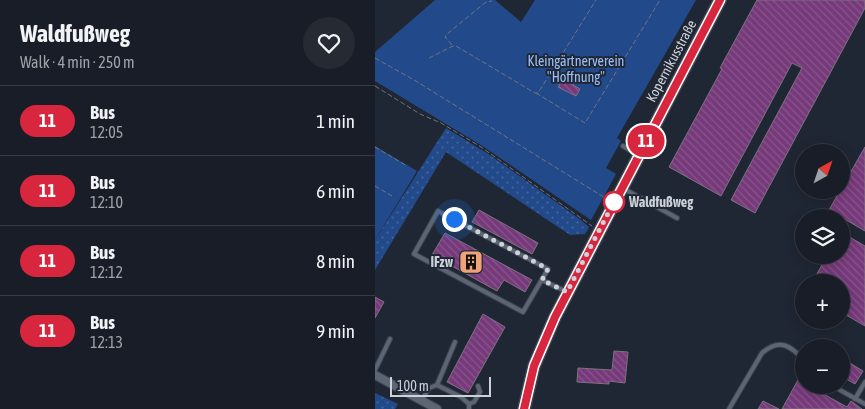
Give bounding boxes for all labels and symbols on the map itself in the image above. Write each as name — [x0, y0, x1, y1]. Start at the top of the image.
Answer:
street label: Kopernikusstraße — [643, 17, 699, 105]
park label: Kleingärtnerverein "Hoffnung" — [528, 53, 624, 85]
line badge: 11 — [623, 125, 669, 157]
north arrow — [795, 144, 850, 199]
marker: Waldfußweg — [603, 191, 625, 213]
place label: Waldfußweg — [628, 194, 694, 210]
your location — [442, 207, 467, 232]
building icon: IFzw — [458, 249, 484, 275]
place label: IFzw — [430, 254, 454, 270]
scale bar — [390, 374, 491, 397]

